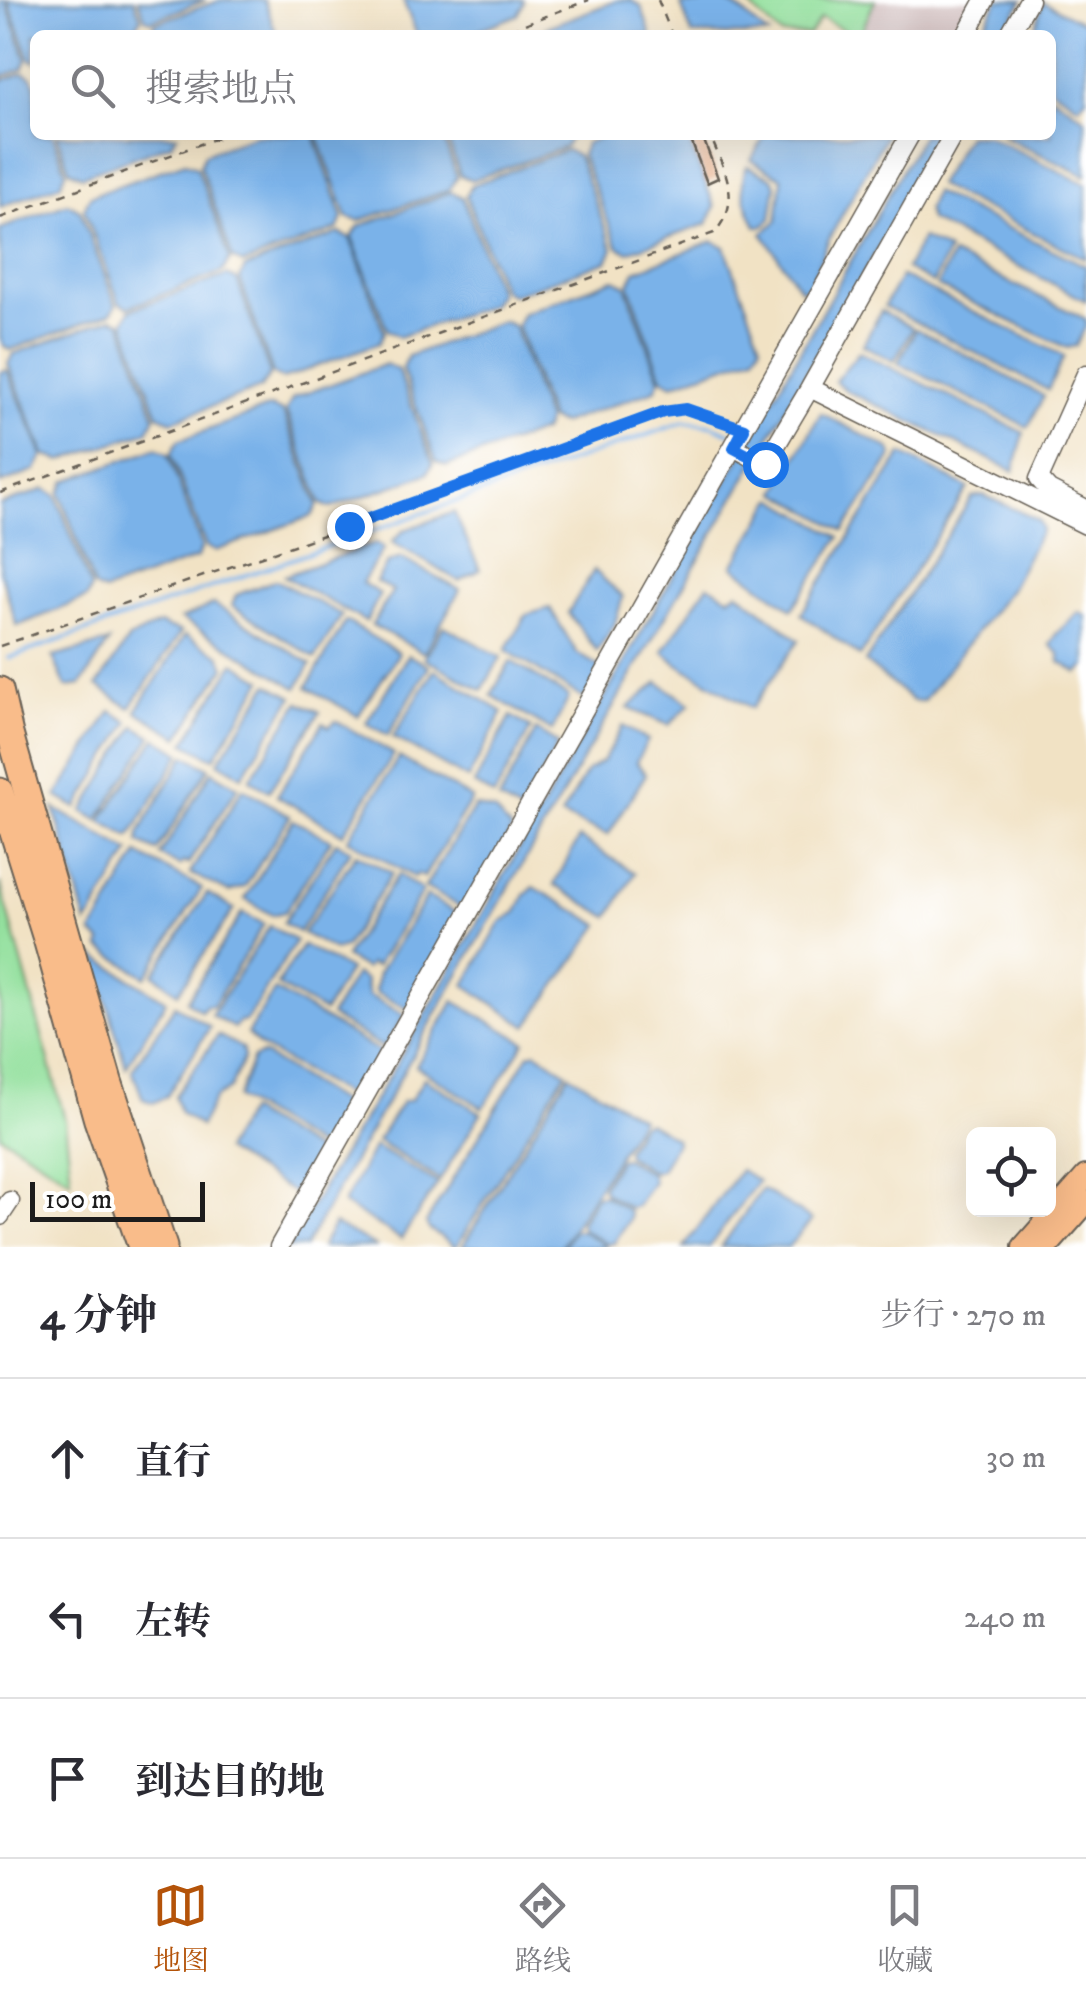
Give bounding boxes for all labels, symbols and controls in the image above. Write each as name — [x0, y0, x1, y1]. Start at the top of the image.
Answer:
search box — [30, 30, 1056, 140]
icon: search — [65, 58, 120, 113]
text: 搜索地点 — [145, 66, 297, 114]
route start — [743, 442, 789, 488]
route end — [327, 504, 373, 550]
map controls — [966, 1127, 1056, 1217]
button: locate — [966, 1127, 1056, 1217]
scale bar — [30, 1177, 205, 1222]
text: 100 m — [45, 1182, 112, 1217]
text: 4 分钟 — [40, 1291, 157, 1343]
text: 步行 · 270 m — [881, 1296, 1046, 1336]
icon: ahead — [40, 1431, 95, 1486]
text: 30 m — [986, 1438, 1046, 1478]
text: 直行 — [135, 1439, 211, 1487]
icon: left — [40, 1591, 95, 1646]
text: 240 m — [964, 1598, 1046, 1638]
text: 左转 — [135, 1599, 211, 1647]
icon: arrive — [40, 1751, 95, 1806]
text: 到达目的地 — [135, 1759, 325, 1807]
tab: 地图 — [153, 1878, 209, 1979]
tab: 路线 — [515, 1878, 571, 1979]
tab: 收藏 — [877, 1878, 933, 1979]

